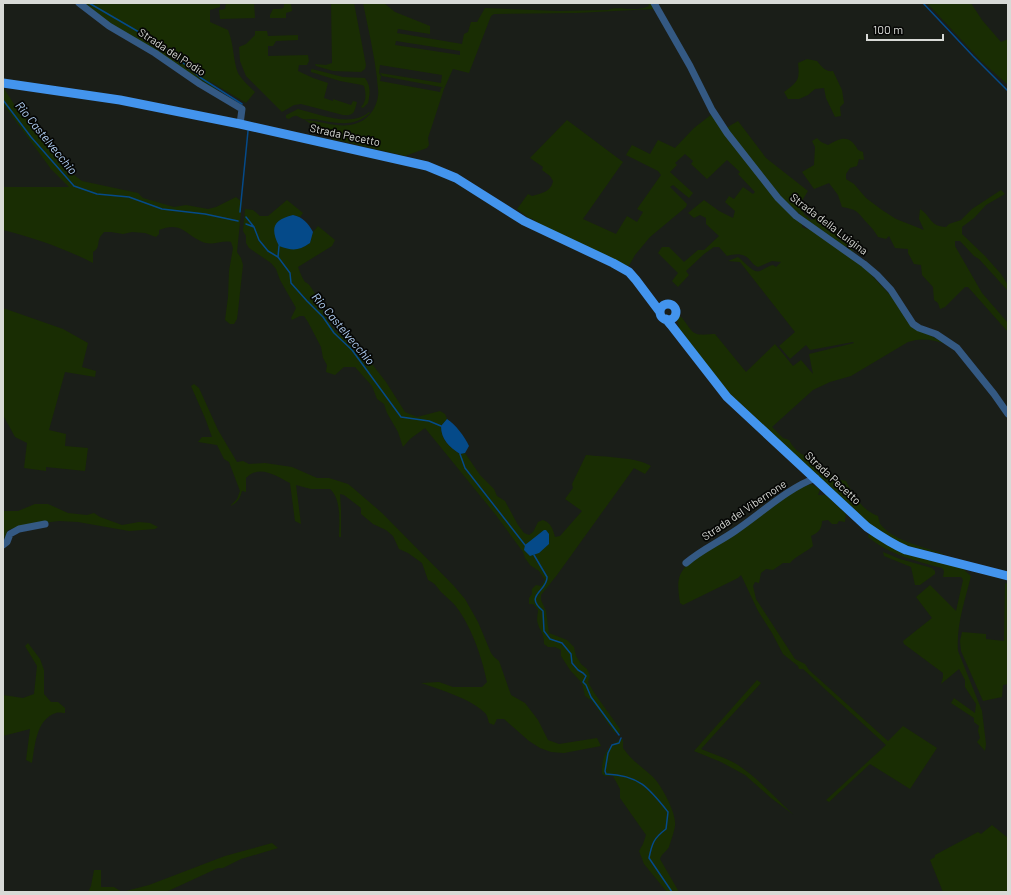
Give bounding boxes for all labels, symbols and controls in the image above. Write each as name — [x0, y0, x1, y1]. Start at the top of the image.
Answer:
scale bar — [867, 16, 943, 42]
text: 100 m — [873, 22, 903, 36]
street label: Strada del Podio — [136, 25, 208, 78]
water label: Rio Castelvecchio — [13, 98, 80, 177]
street label: Strada Pecetto — [309, 121, 381, 148]
street label: Strada della Luigina — [788, 190, 871, 257]
water label: Rio Castelvecchio — [310, 289, 378, 367]
street label: Strada Pecetto — [803, 449, 864, 507]
street label: Strada del Vibernone — [699, 476, 789, 543]

